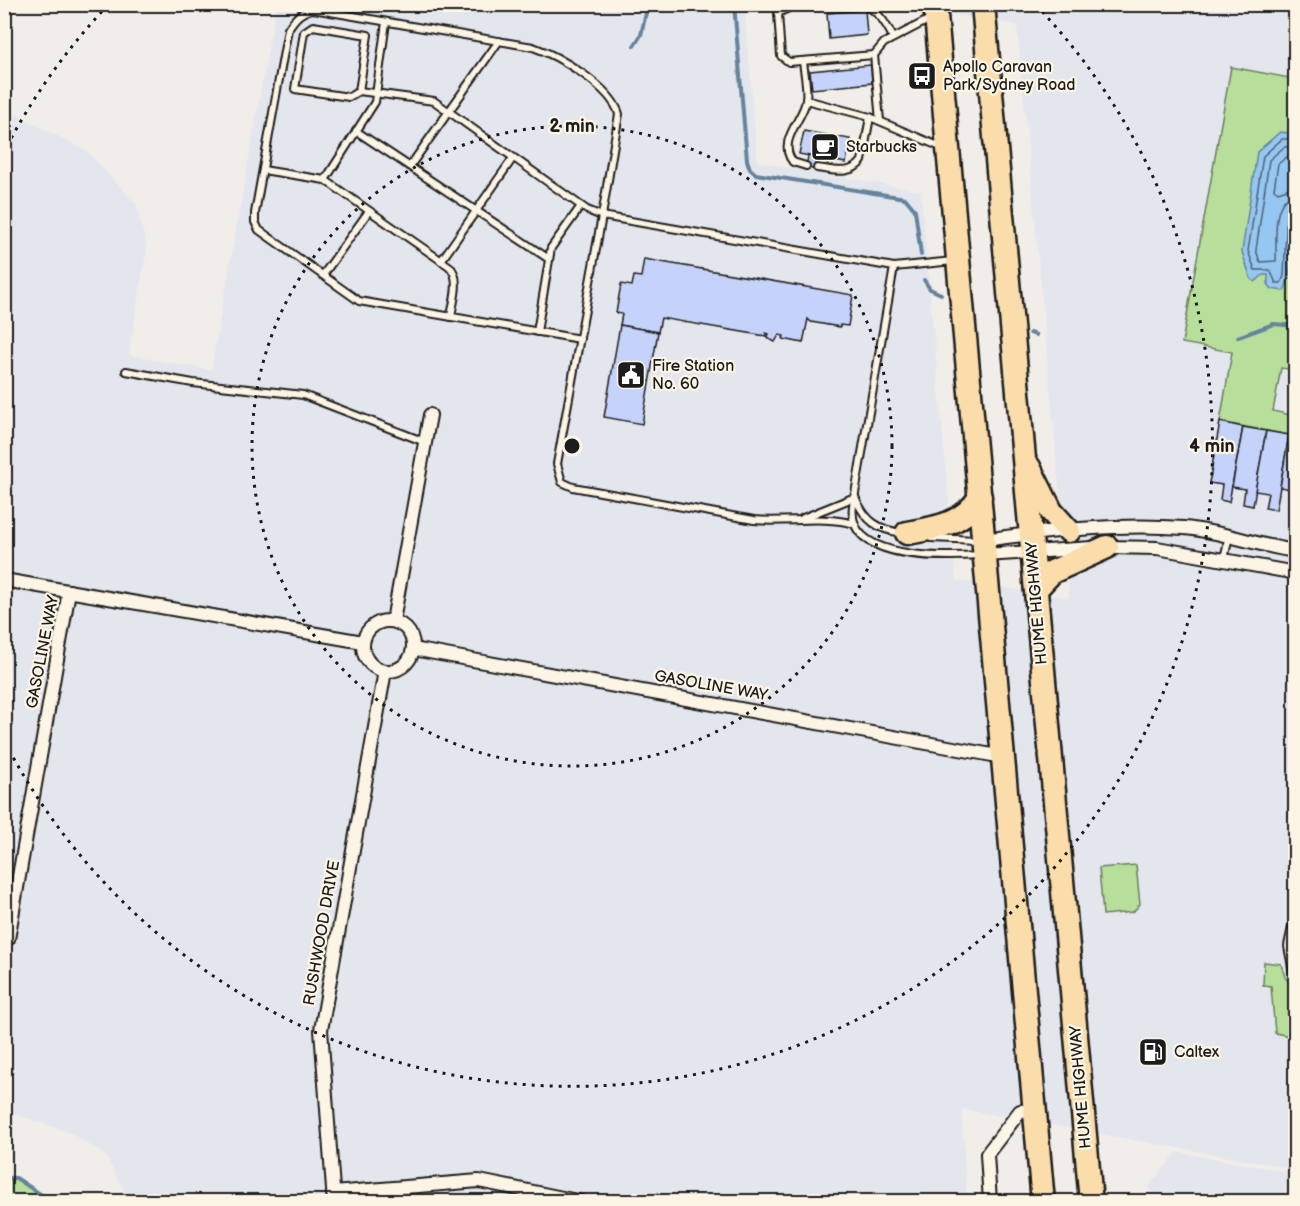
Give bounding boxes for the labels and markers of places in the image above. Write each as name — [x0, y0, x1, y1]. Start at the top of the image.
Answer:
place label: Apollo Caravan Park/Sydney Road — [943, 58, 1076, 95]
bus stop icon: Apollo Caravan Park/Sydney Road — [906, 60, 938, 92]
cafe icon: Starbucks — [809, 131, 841, 163]
place label: Starbucks — [846, 138, 917, 157]
place label: Fire Station No. 60 — [652, 357, 734, 394]
public building icon: Fire Station No. 60 — [615, 359, 647, 391]
centre of rings — [562, 436, 582, 456]
fuel station icon: Caltex — [1137, 1036, 1169, 1068]
place label: Caltex — [1174, 1043, 1220, 1062]

